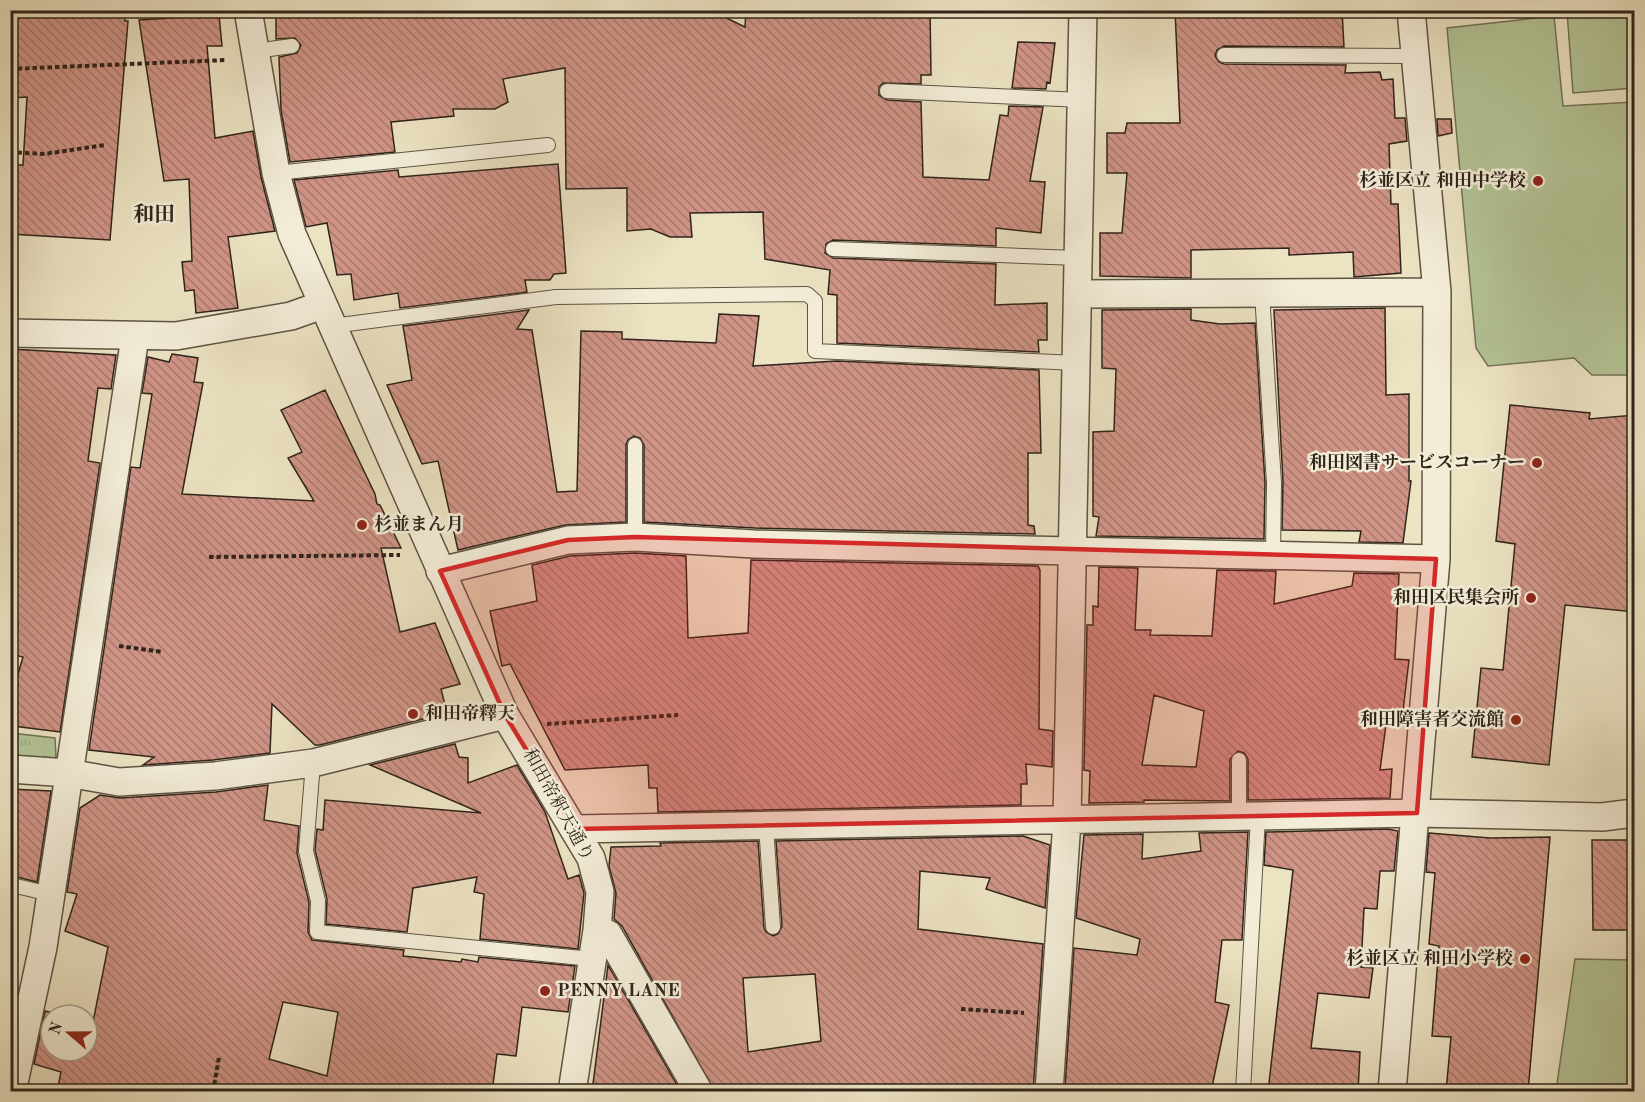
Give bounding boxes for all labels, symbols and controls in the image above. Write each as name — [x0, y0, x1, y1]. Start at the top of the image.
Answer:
place label: 杉並区立 和田中学校 — [1359, 170, 1526, 190]
marker: 杉並区立 和田中学校 — [1531, 174, 1545, 188]
district label: 和田 — [133, 203, 175, 226]
place label: 和田図書サービスコーナー — [1309, 452, 1525, 472]
marker: 和田図書サービスコーナー — [1530, 456, 1544, 470]
place label: 杉並まん月 — [374, 514, 464, 534]
marker: 杉並まん月 — [355, 518, 369, 532]
place label: 和田区民集会所 — [1393, 587, 1519, 607]
marker: 和田区民集会所 — [1524, 591, 1538, 605]
place label: 和田帝釋天 — [425, 703, 515, 723]
marker: 和田帝釋天 — [406, 707, 420, 721]
place label: 和田障害者交流館 — [1360, 709, 1504, 729]
marker: 和田障害者交流館 — [1509, 713, 1523, 727]
street label: 和田帝釈天通り — [520, 745, 598, 864]
place label: 杉並区立 和田小学校 — [1346, 948, 1513, 968]
marker: 杉並区立 和田小学校 — [1518, 952, 1532, 966]
place label: PENNY LANE — [557, 982, 680, 1000]
marker: PENNY LANE — [538, 984, 552, 998]
north arrow — [39, 1003, 99, 1063]
text: N — [47, 1019, 67, 1037]

